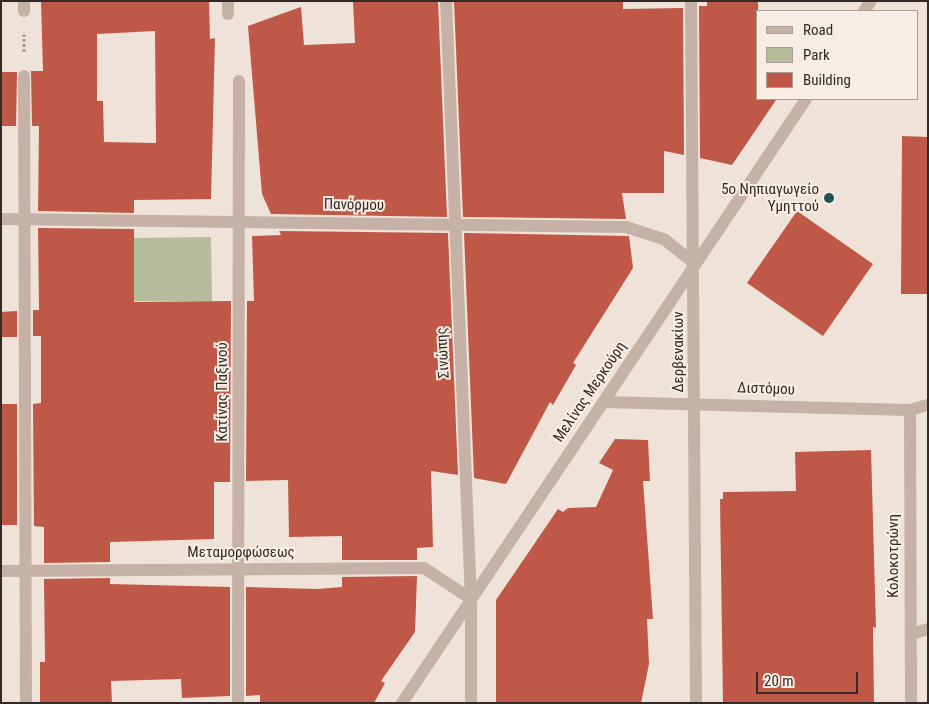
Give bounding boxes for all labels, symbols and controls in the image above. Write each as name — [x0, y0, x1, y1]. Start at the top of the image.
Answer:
legend — [756, 10, 919, 100]
text: Road — [803, 21, 833, 39]
text: Park — [803, 46, 830, 64]
text: Building — [803, 71, 851, 89]
place label: 5ο Νηπιαγωγείο Υμηττού — [721, 180, 819, 215]
marker: 5ο Νηπιαγωγείο Υμηττού — [823, 192, 835, 204]
street label: Πανόρμου — [324, 195, 384, 215]
street label: Δερβενακίων — [670, 311, 688, 393]
street label: Σινώπης — [433, 327, 453, 379]
street label: Μελίνας Μερκούρη — [550, 338, 630, 446]
street label: Κατίνας Παξινού — [214, 342, 232, 442]
street label: Διστόμου — [737, 379, 795, 399]
street label: Κολοκοτρώνη — [885, 514, 903, 598]
street label: Μεταμορφώσεως — [187, 544, 295, 562]
scale bar — [759, 662, 862, 694]
text: 20 m — [764, 672, 794, 690]

